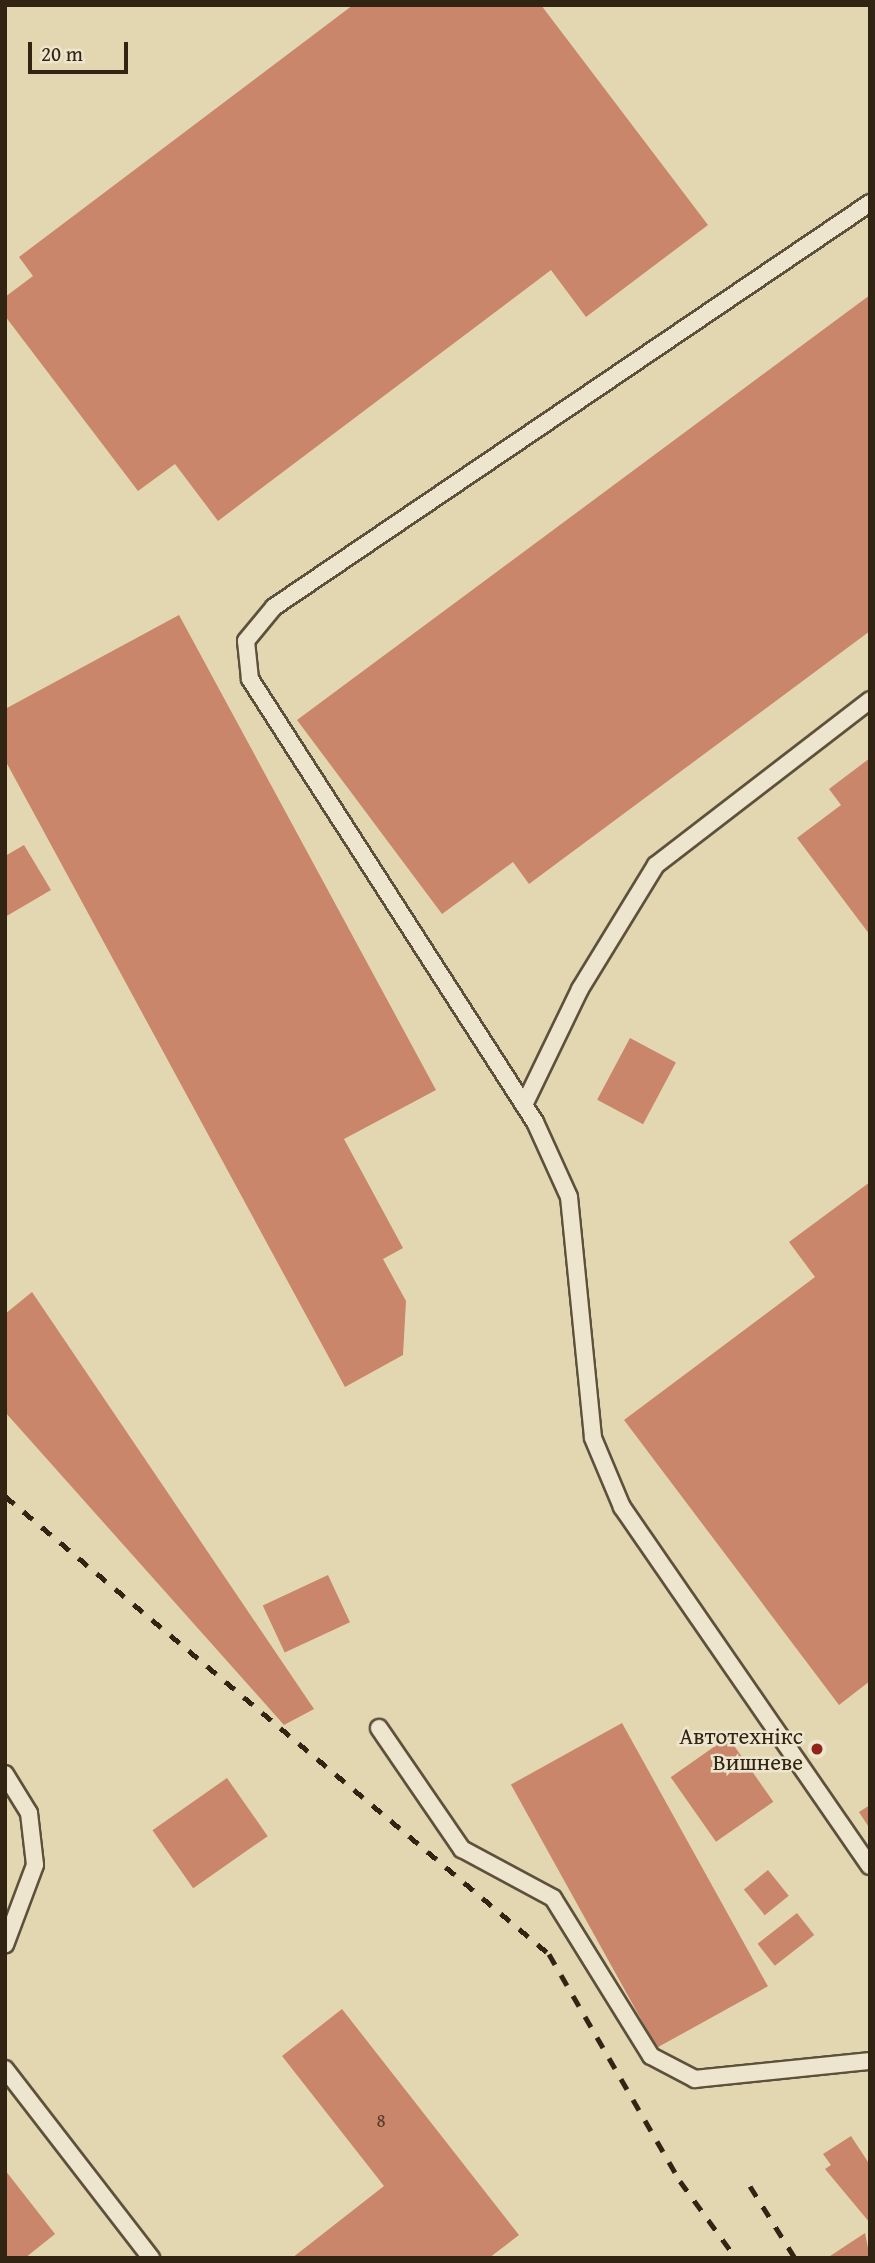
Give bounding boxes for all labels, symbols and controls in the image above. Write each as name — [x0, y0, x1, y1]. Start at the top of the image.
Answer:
scale bar — [32, 28, 131, 72]
text: 20 m — [41, 38, 83, 69]
place label: Автотехнікс Вишневе — [679, 1722, 803, 1776]
marker: Автотехнікс Вишневе — [809, 1741, 825, 1757]
house number: 8 — [376, 2110, 386, 2132]

